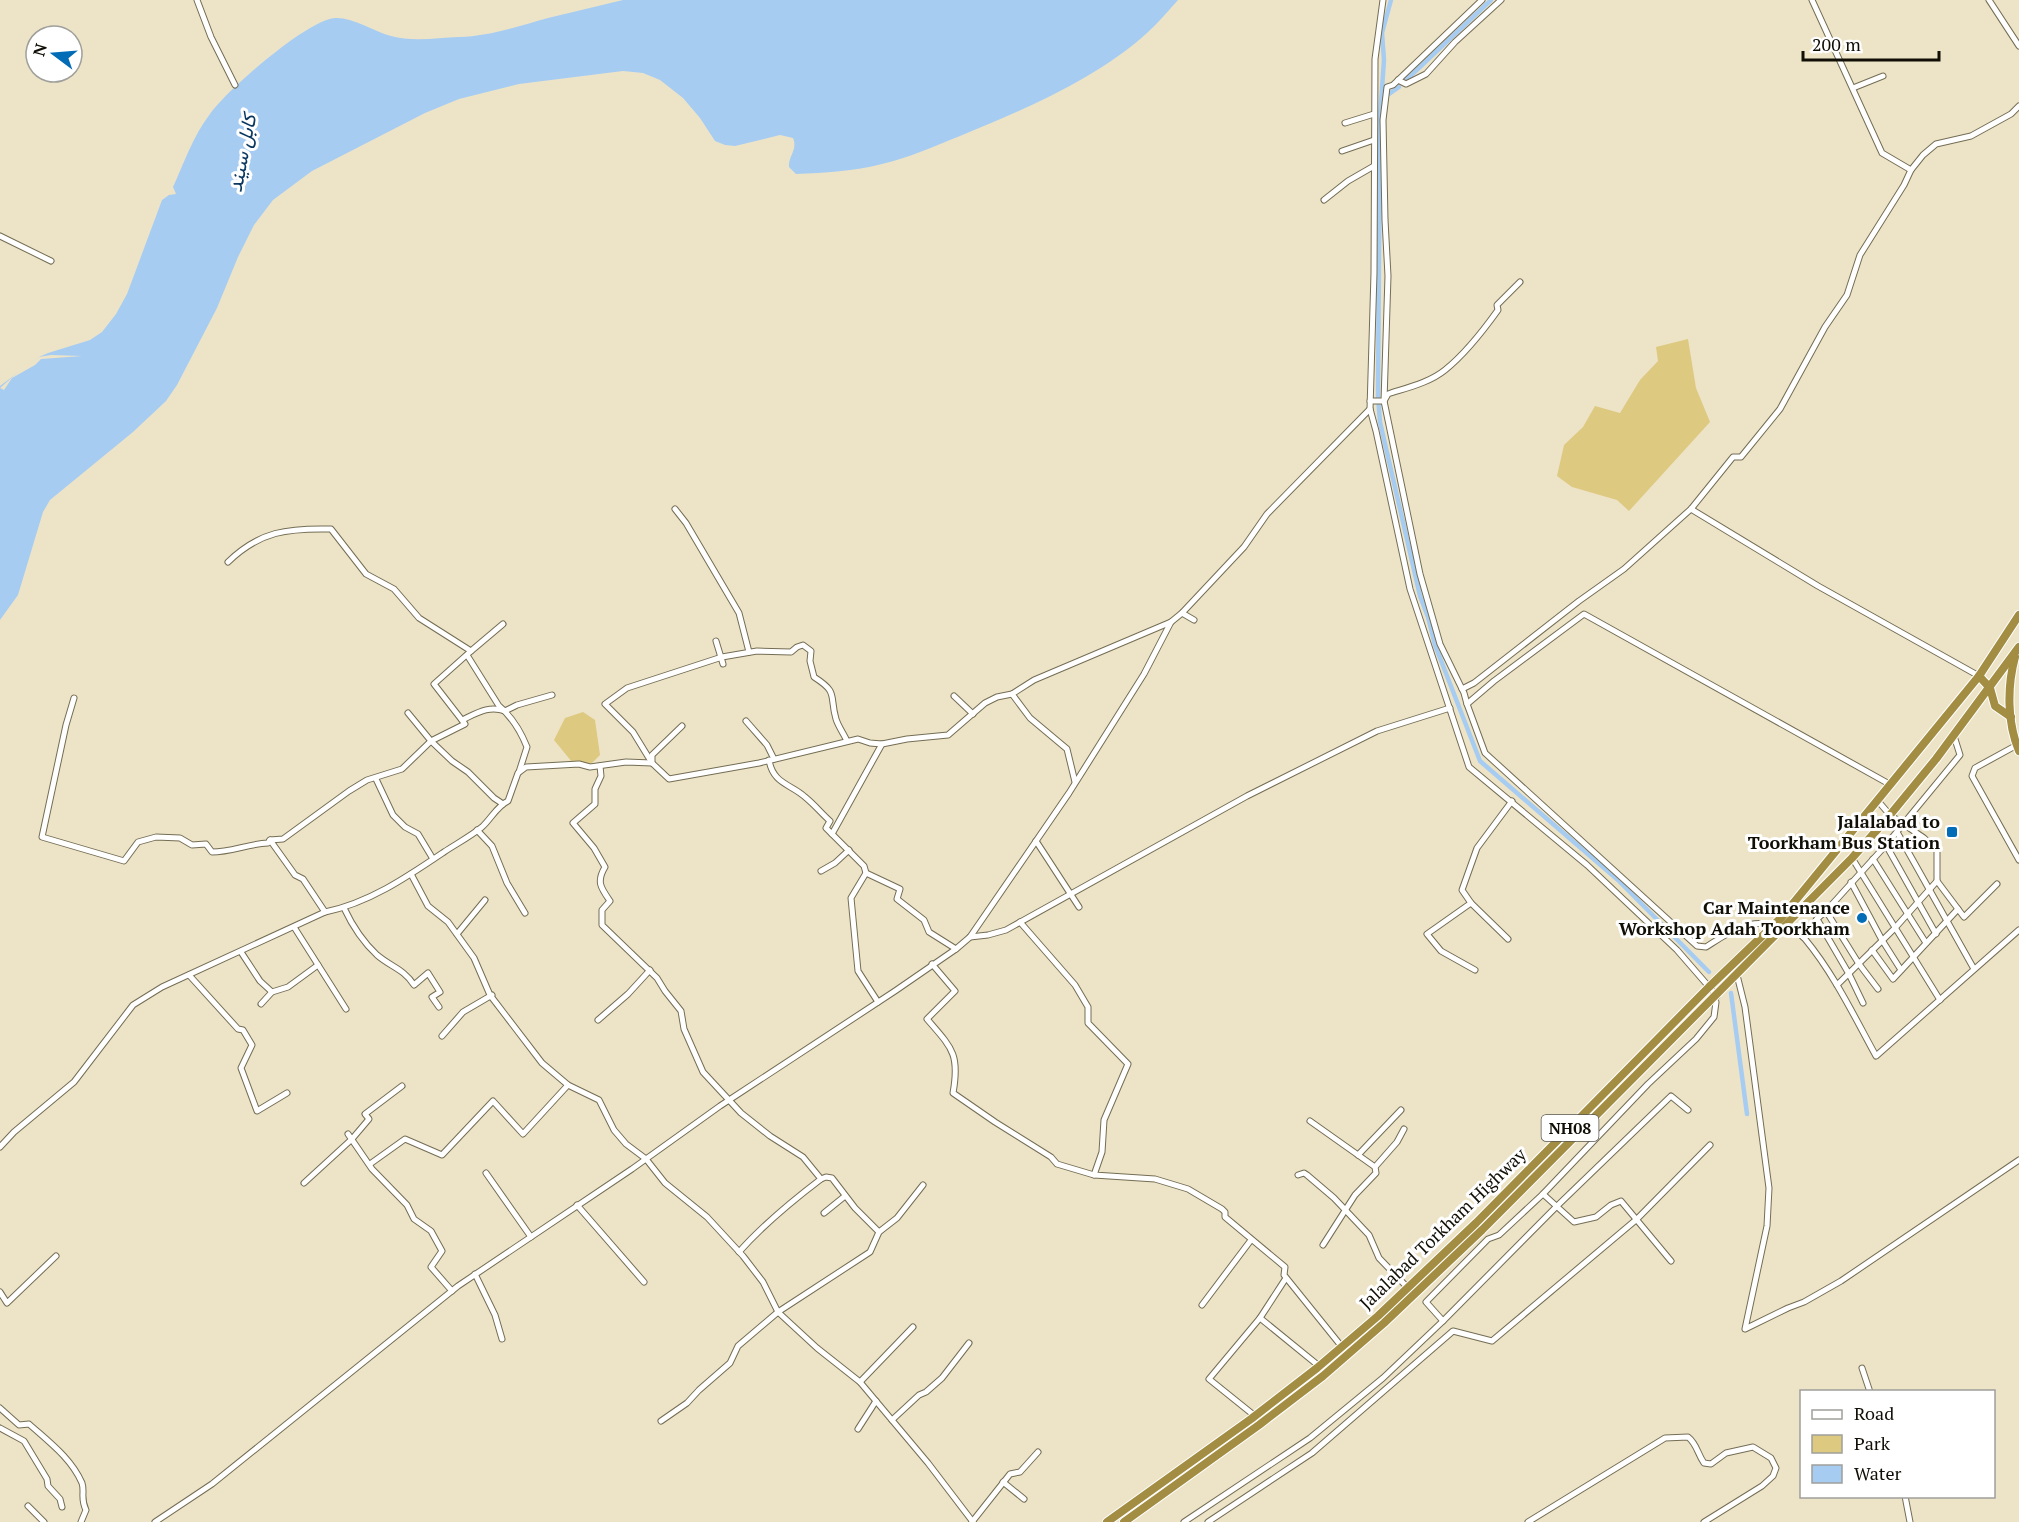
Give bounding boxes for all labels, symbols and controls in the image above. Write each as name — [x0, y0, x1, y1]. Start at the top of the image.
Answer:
north arrow — [24, 24, 84, 84]
scale bar — [1803, 24, 1940, 62]
text: 200 m — [1812, 32, 1861, 56]
text: N — [27, 41, 52, 59]
water label: کابل سيند — [221, 109, 263, 194]
place label: Jalalabad to Toorkham Bus Station — [1748, 809, 1940, 854]
marker: Jalalabad to Toorkham Bus Station — [1945, 825, 1959, 839]
place label: Car Maintenance Workshop Adah Toorkham — [1619, 895, 1850, 940]
marker: Car Maintenance Workshop Adah Toorkham — [1855, 911, 1869, 925]
road number: NH08 — [1542, 1115, 1598, 1141]
street label: Jalalabad Torkham Highway — [1354, 1142, 1532, 1314]
legend — [1800, 1390, 1995, 1498]
text: Road — [1854, 1401, 1894, 1425]
text: Park — [1854, 1431, 1891, 1455]
text: Water — [1854, 1461, 1901, 1485]

